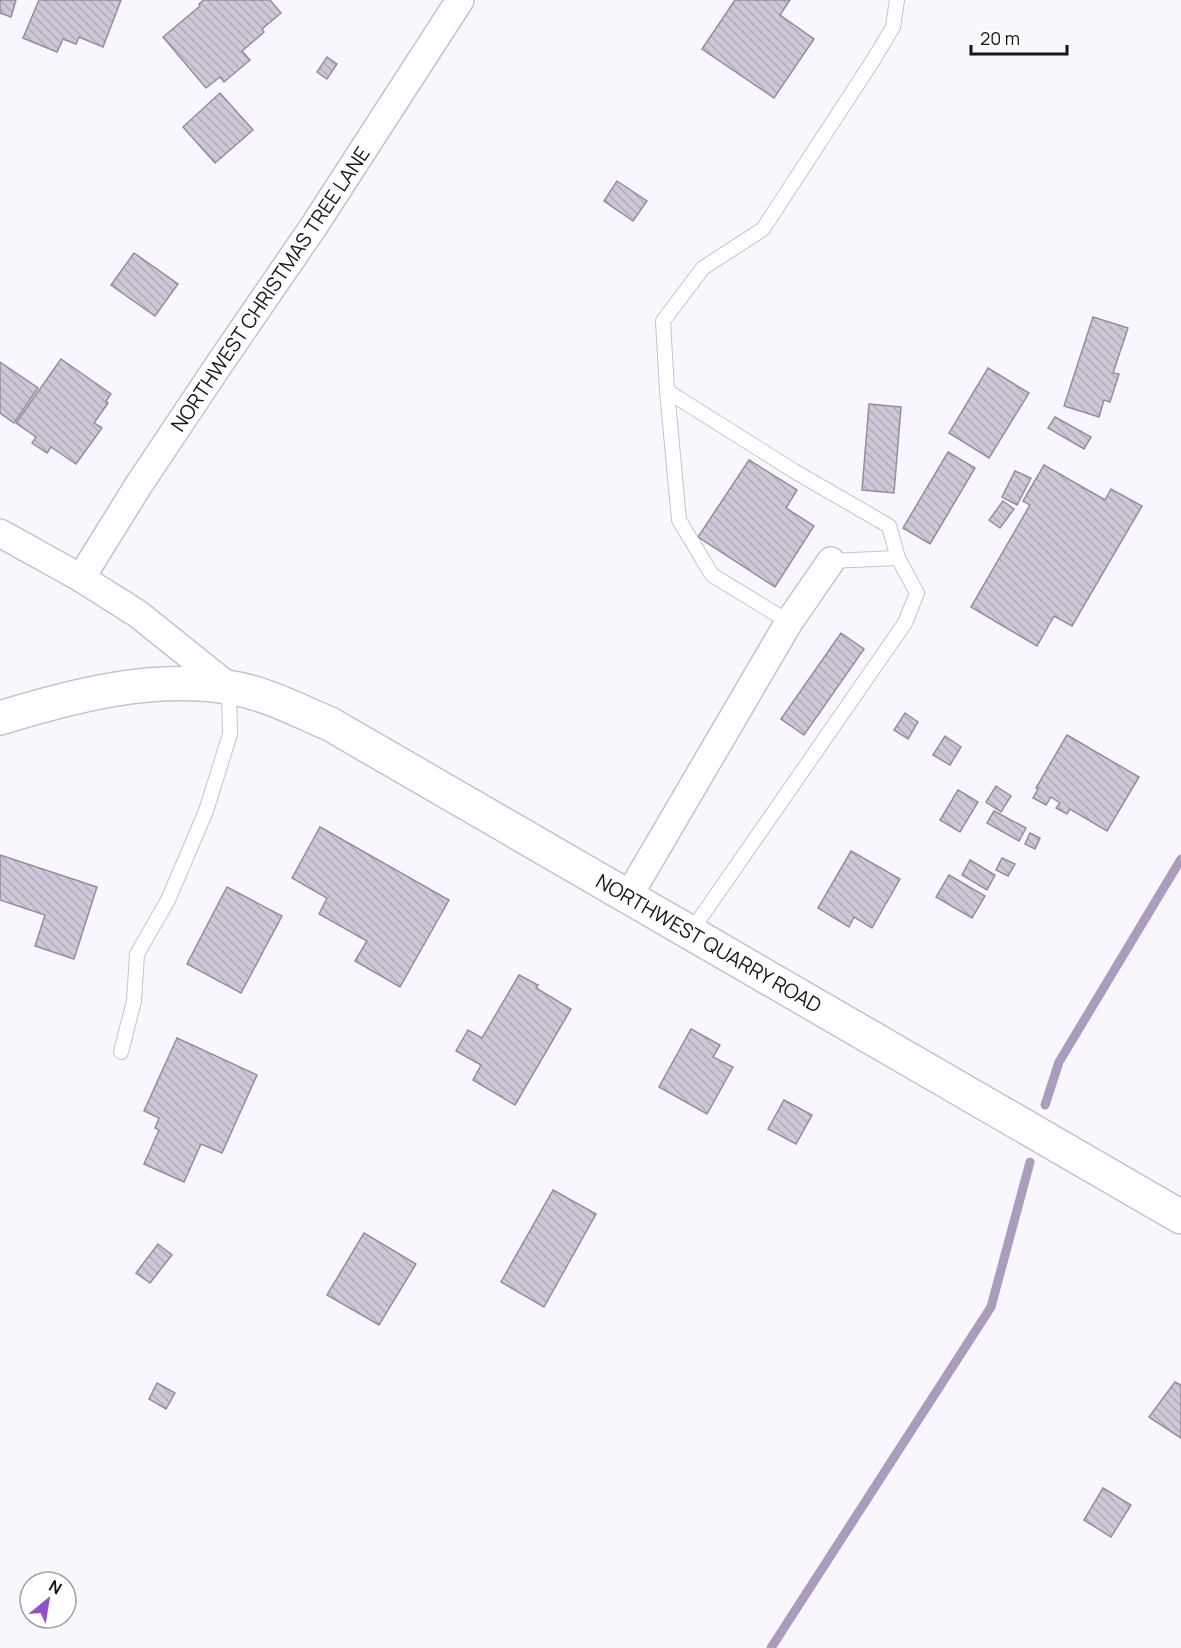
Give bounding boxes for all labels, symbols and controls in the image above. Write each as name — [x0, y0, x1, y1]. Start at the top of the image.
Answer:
scale bar — [971, 18, 1067, 56]
text: 20 m — [980, 26, 1020, 50]
street label: NORTHWEST CHRISTMAS TREE LANE — [164, 141, 376, 437]
street label: NORTHWEST QUARRY ROAD — [591, 867, 827, 1019]
north arrow — [18, 1570, 78, 1630]
text: N — [45, 1575, 66, 1599]

